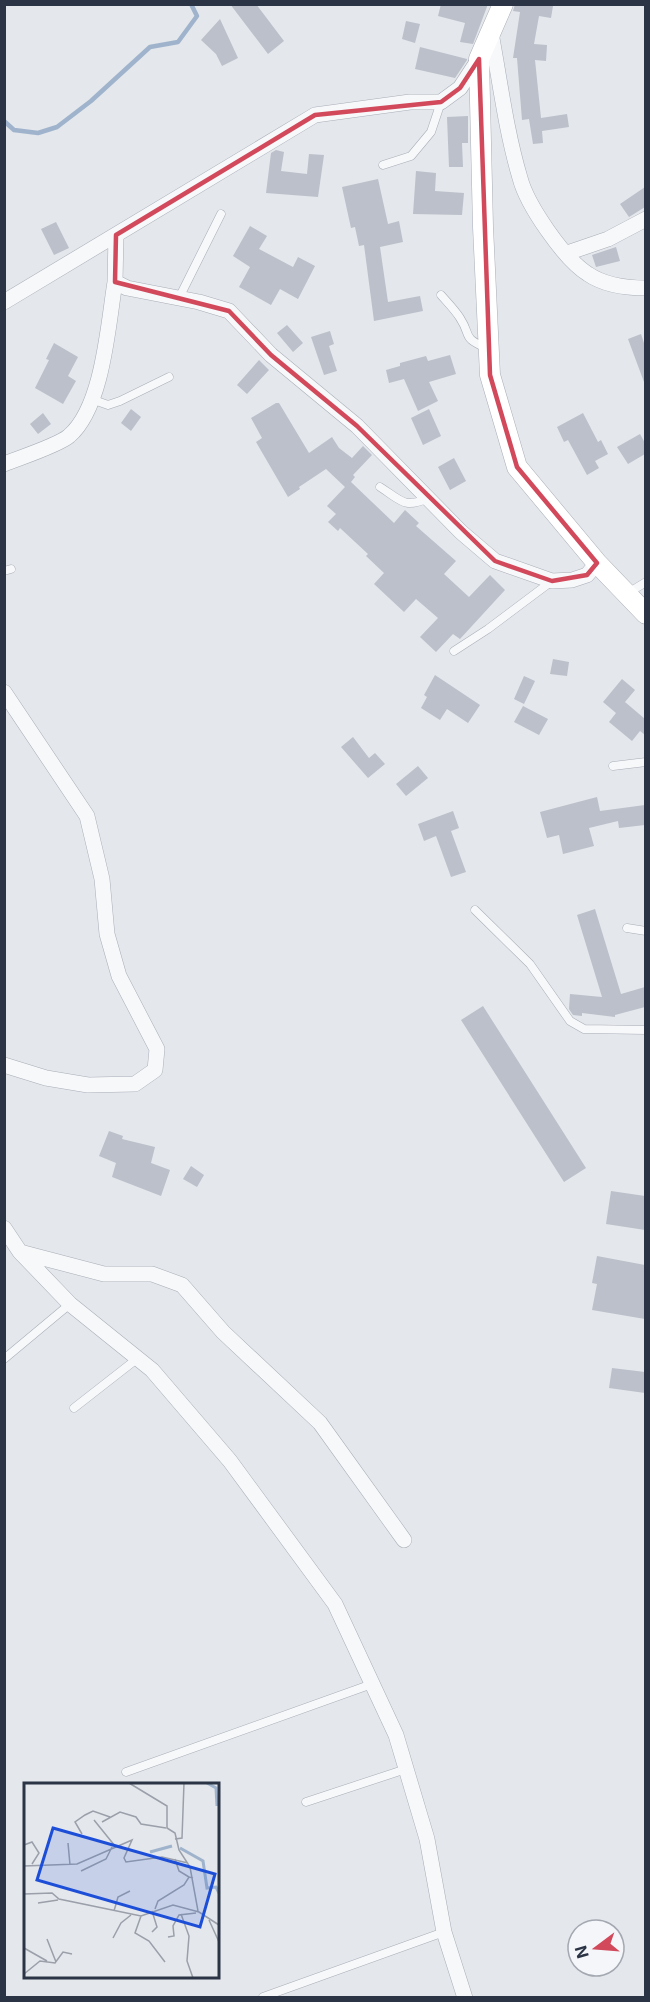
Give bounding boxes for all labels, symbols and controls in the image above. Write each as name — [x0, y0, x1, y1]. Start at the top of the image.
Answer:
inset map — [24, 1783, 219, 1978]
north arrow — [566, 1918, 626, 1978]
text: N — [570, 1944, 593, 1961]

